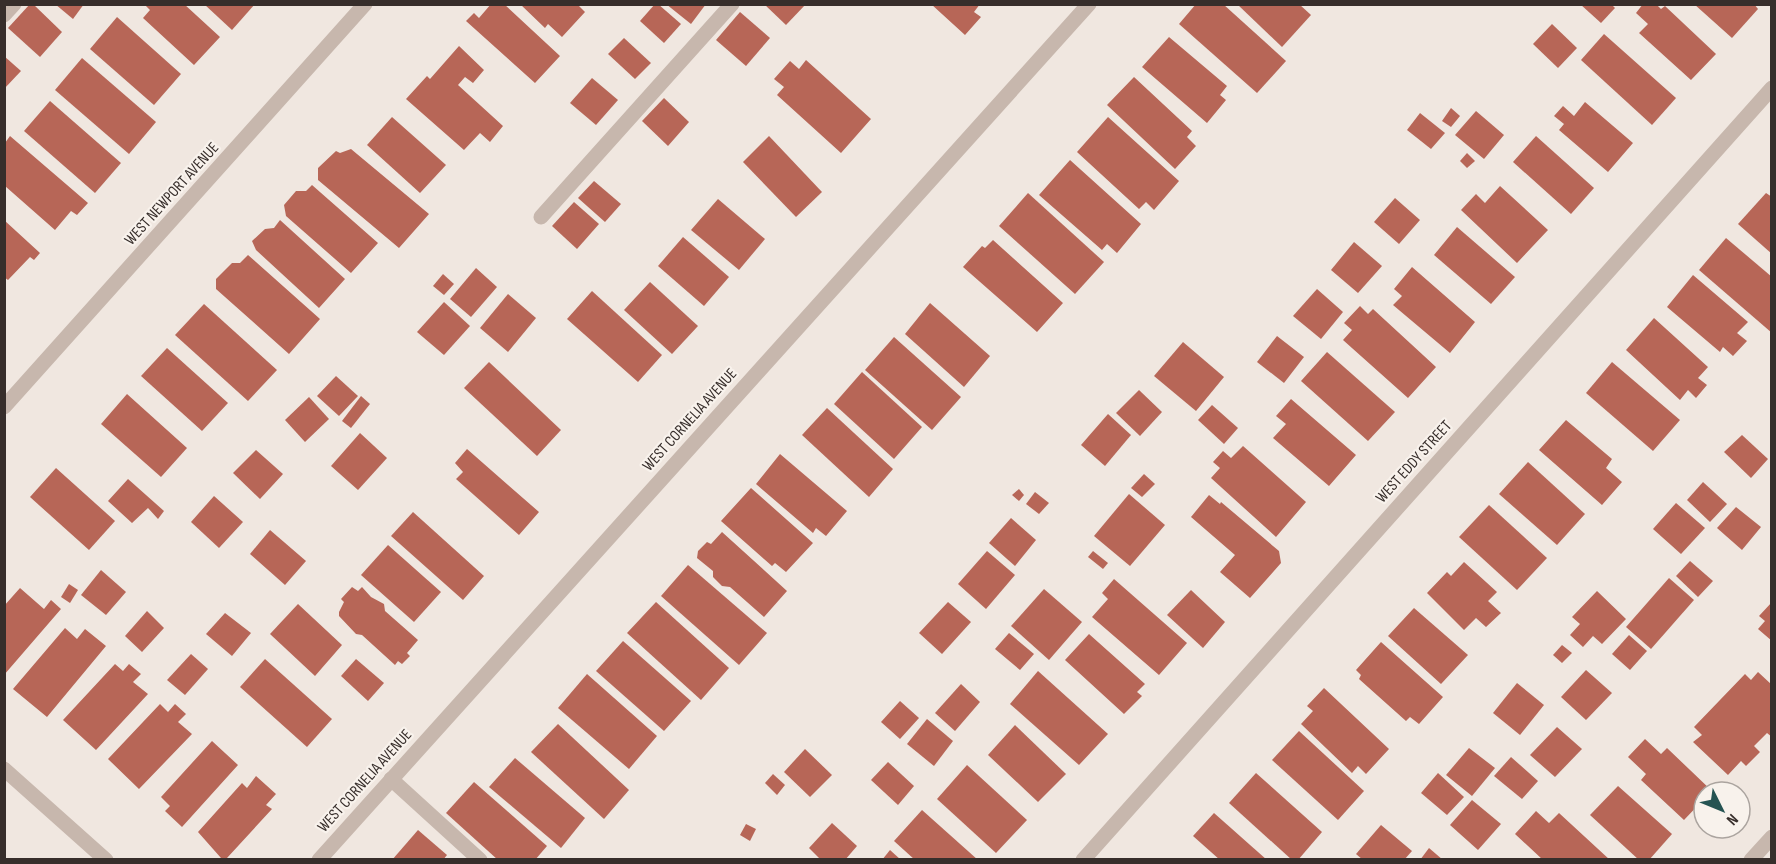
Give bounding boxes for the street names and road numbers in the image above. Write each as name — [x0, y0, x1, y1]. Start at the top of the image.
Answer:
street label: WEST NEWPORT AVENUE — [121, 139, 223, 249]
street label: WEST CORNELIA AVENUE — [639, 365, 741, 475]
street label: WEST EDDY STREET — [1372, 417, 1456, 507]
street label: WEST CORNELIA AVENUE — [314, 726, 416, 836]

